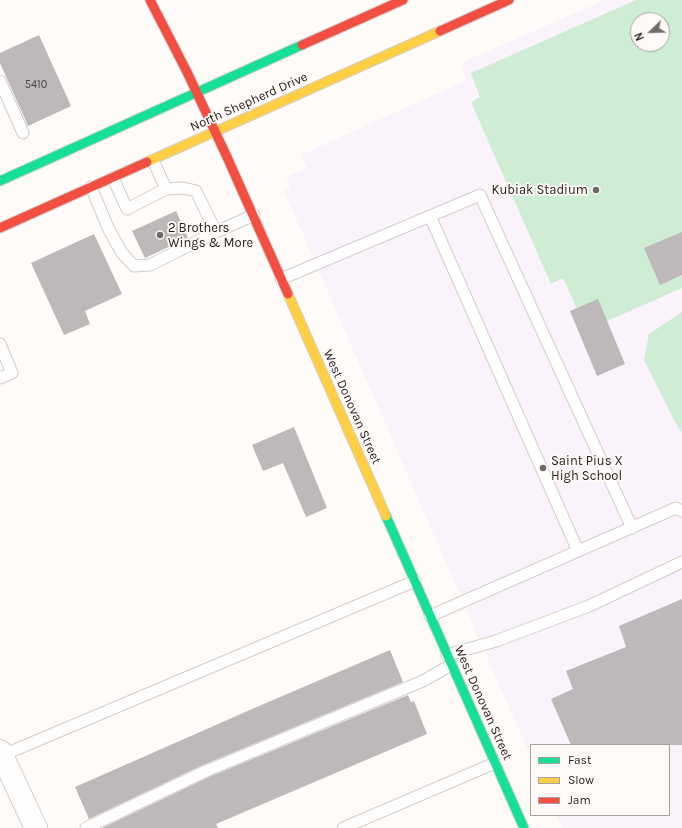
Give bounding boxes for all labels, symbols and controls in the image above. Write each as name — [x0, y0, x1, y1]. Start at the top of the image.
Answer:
north arrow — [630, 12, 670, 52]
text: N — [632, 30, 647, 43]
street label: North Shepherd Drive — [188, 69, 310, 135]
house number: 5410 — [25, 78, 47, 92]
place label: Kubiak Stadium — [492, 182, 588, 198]
marker: Kubiak Stadium — [591, 185, 601, 195]
place label: 2 Brothers Wings & More — [168, 220, 253, 251]
marker: 2 Brothers Wings & More — [155, 230, 165, 240]
street label: West Donovan Street — [320, 347, 384, 467]
place label: Saint Pius X High School — [551, 453, 623, 484]
marker: Saint Pius X High School — [538, 463, 548, 473]
street label: West Donovan Street — [451, 643, 515, 763]
legend — [530, 744, 670, 816]
text: Fast — [568, 753, 591, 767]
text: Slow — [568, 773, 594, 787]
text: Jam — [568, 793, 591, 807]

